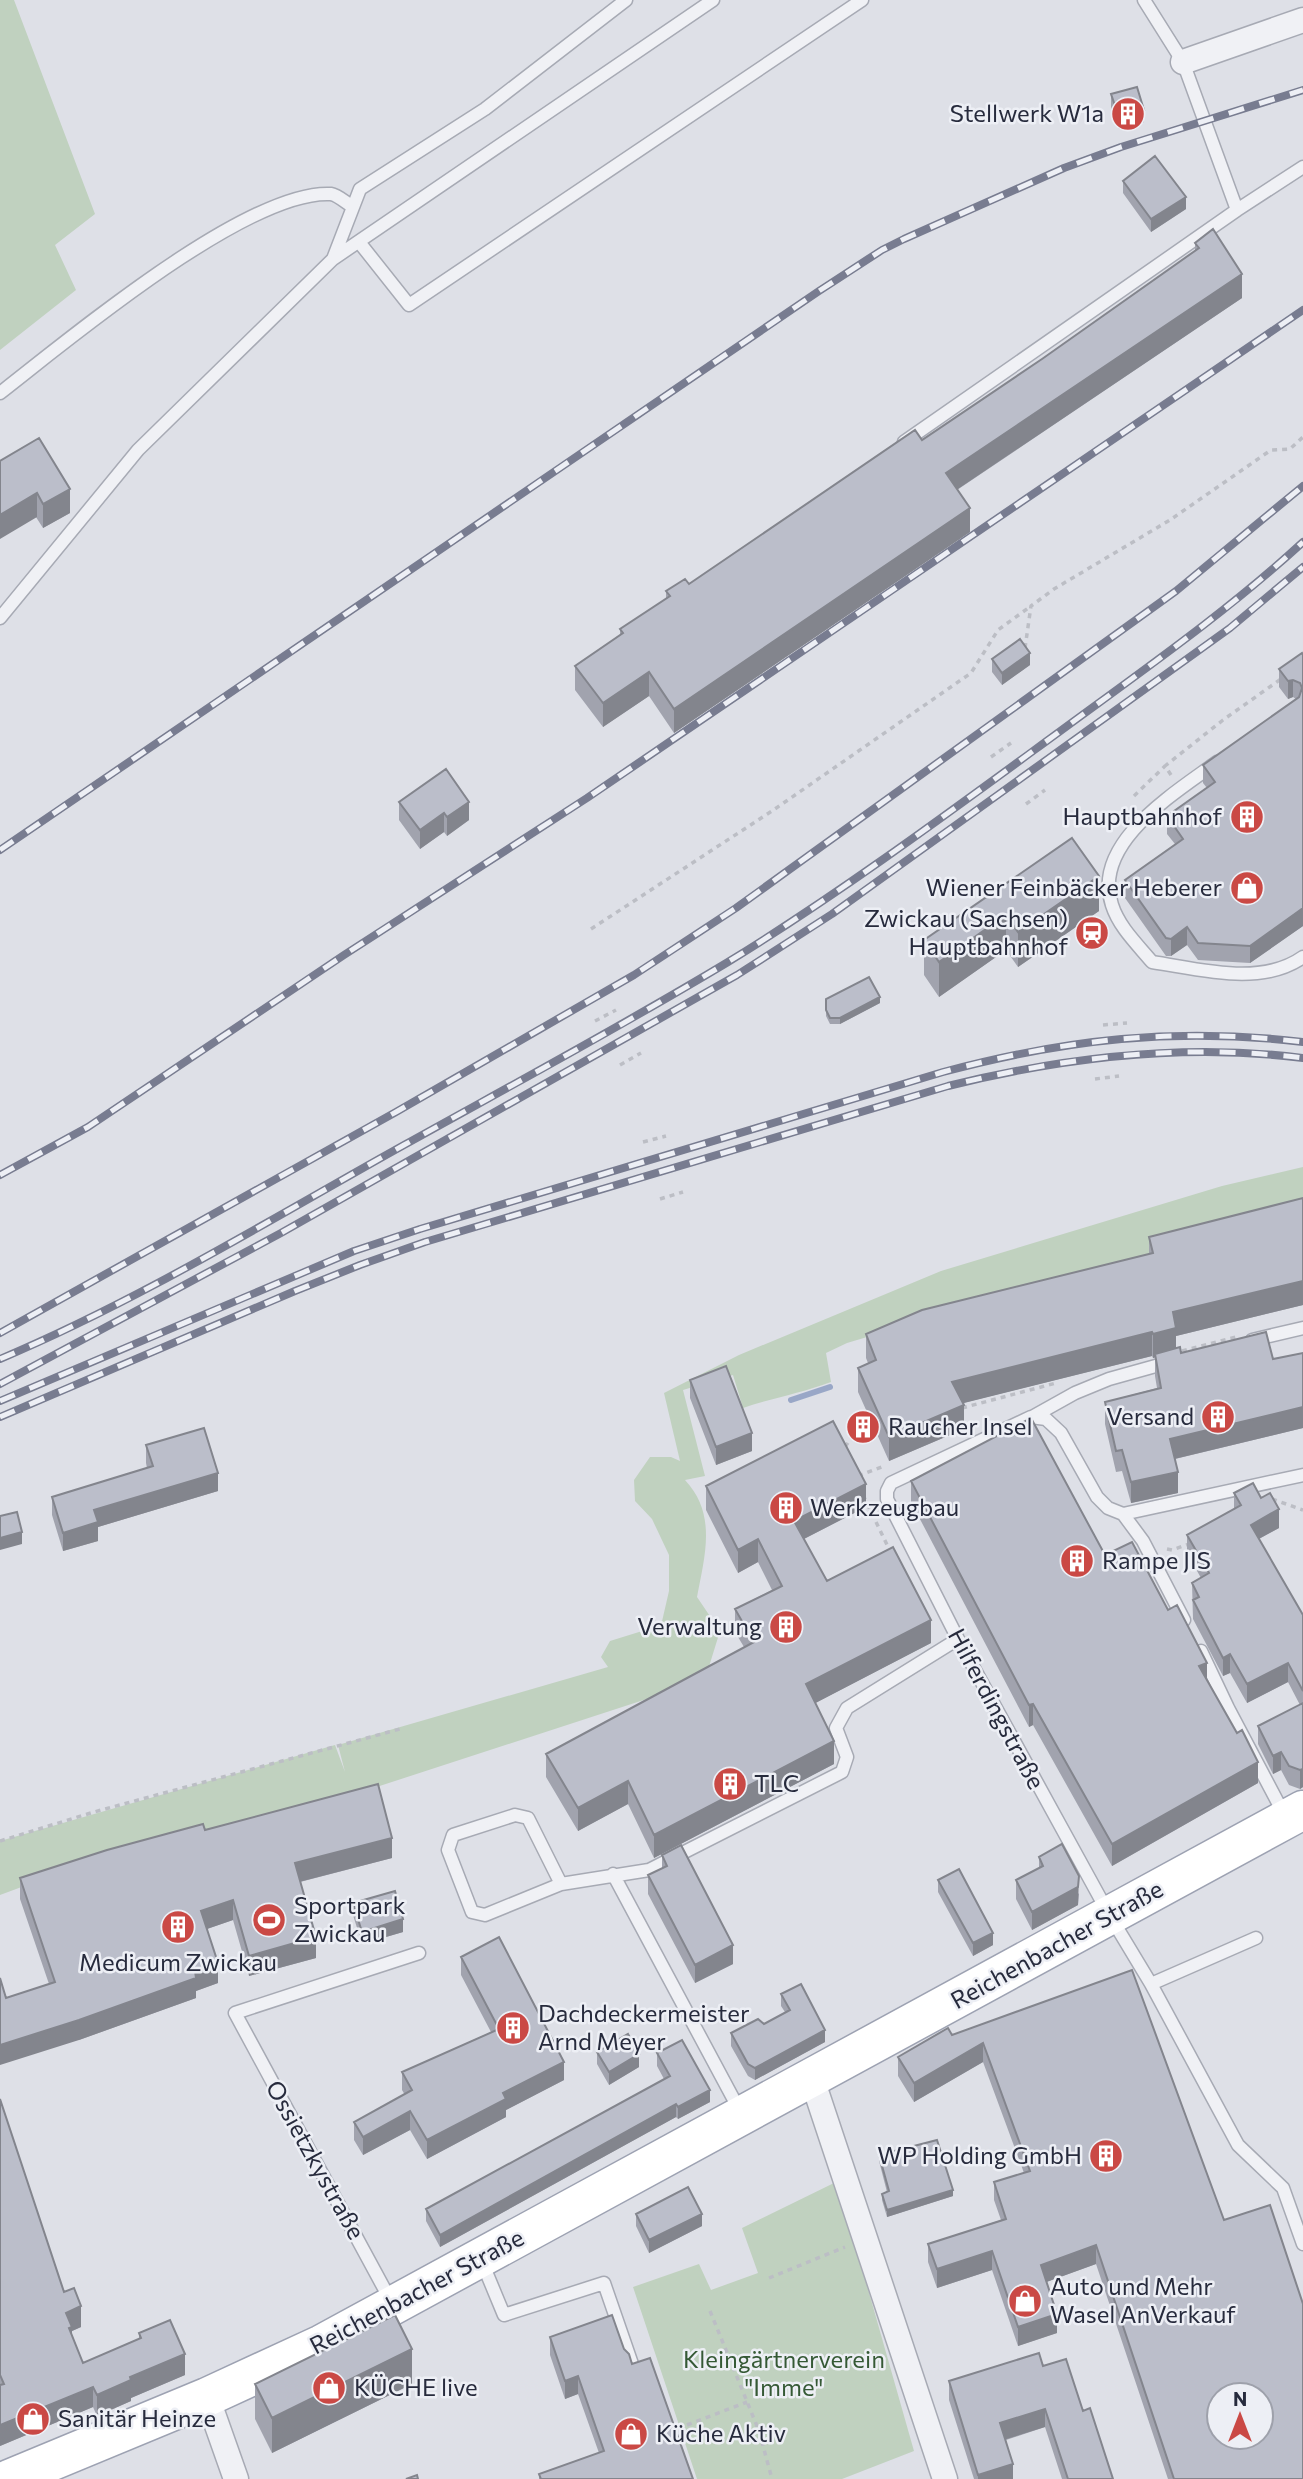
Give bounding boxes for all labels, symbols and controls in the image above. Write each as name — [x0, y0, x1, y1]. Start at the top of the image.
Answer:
building icon: Stellwerk W1a — [1109, 95, 1147, 133]
place label: Stellwerk W1a — [950, 98, 1104, 127]
building icon: Hauptbahnhof — [1228, 798, 1266, 836]
place label: Hauptbahnhof — [1063, 801, 1223, 830]
shop icon: Wiener Feinbäcker Heberer — [1228, 869, 1266, 907]
place label: Wiener Feinbäcker Heberer — [926, 872, 1222, 901]
place label: Zwickau (Sachsen) Hauptbahnhof — [864, 903, 1069, 960]
station icon: Zwickau (Sachsen) Hauptbahnhof — [1073, 914, 1111, 952]
building icon: Versand — [1199, 1398, 1237, 1436]
place label: Versand — [1106, 1401, 1194, 1430]
building icon: Raucher Insel — [844, 1408, 882, 1446]
place label: Raucher Insel — [888, 1411, 1033, 1440]
building icon: Werkzeugbau — [767, 1489, 805, 1527]
place label: Werkzeugbau — [810, 1492, 959, 1521]
building icon: Rampe JIS — [1058, 1542, 1096, 1580]
place label: Rampe JIS — [1102, 1545, 1211, 1574]
building icon: Verwaltung — [767, 1608, 805, 1646]
place label: Verwaltung — [637, 1611, 762, 1640]
street label: Hilferdingstraße — [943, 1623, 1052, 1793]
building icon: TLC — [711, 1765, 749, 1803]
place label: TLC — [754, 1768, 799, 1797]
street label: Reichenbacher Straße — [945, 1873, 1167, 2014]
place label: Sportpark Zwickau — [294, 1890, 405, 1947]
sports icon: Sportpark Zwickau — [250, 1901, 288, 1939]
building icon: Medicum Zwickau — [159, 1908, 197, 1946]
place label: Medicum Zwickau — [79, 1947, 277, 1976]
place label: Dachdeckermeister Arnd Meyer — [538, 1998, 750, 2055]
building icon: Dachdeckermeister Arnd Meyer — [494, 2009, 532, 2047]
street label: Ossietzkystraße — [261, 2075, 372, 2244]
building icon: WP Holding GmbH — [1087, 2137, 1125, 2175]
place label: WP Holding GmbH — [877, 2140, 1082, 2169]
street label: Reichenbacher Straße — [304, 2222, 528, 2359]
place label: Auto und Mehr Wasel AnVerkauf — [1050, 2271, 1236, 2328]
shop icon: Auto und Mehr Wasel AnVerkauf — [1006, 2282, 1044, 2320]
park label: Kleingärtnerverein "Imme" — [683, 2344, 885, 2401]
shop icon: KÜCHE live — [310, 2369, 348, 2407]
place label: KÜCHE live — [354, 2372, 478, 2401]
north arrow — [1205, 2381, 1275, 2451]
text: N — [1233, 2387, 1247, 2410]
shop icon: Sanitär Heinze — [14, 2400, 52, 2438]
place label: Sanitär Heinze — [58, 2403, 216, 2432]
shop icon: Küche Aktiv — [612, 2415, 650, 2453]
place label: Küche Aktiv — [656, 2418, 786, 2447]

